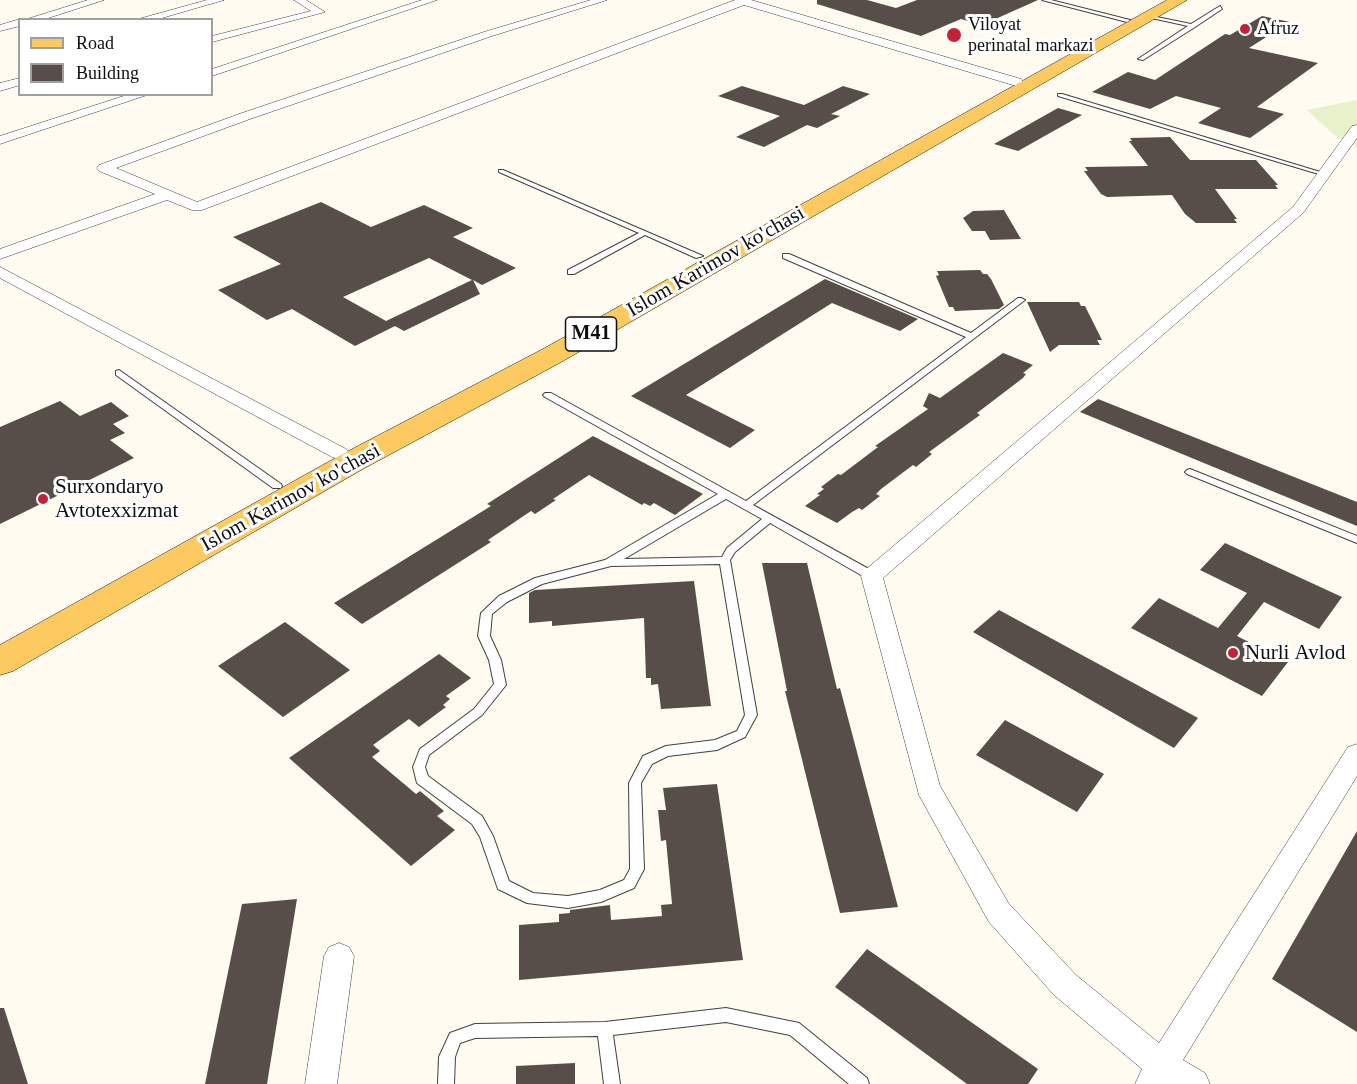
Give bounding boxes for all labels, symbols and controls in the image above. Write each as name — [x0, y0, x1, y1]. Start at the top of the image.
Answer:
place label: Viloyat perinatal markazi — [968, 14, 1093, 57]
legend — [18, 18, 213, 96]
place label: Afruz — [1257, 18, 1299, 40]
marker: Afruz — [1238, 22, 1252, 36]
marker: Viloyat perinatal markazi — [945, 26, 963, 44]
text: Road — [76, 33, 114, 53]
text: Building — [76, 63, 139, 83]
street label: Islom Karimov ko'chasi — [623, 201, 809, 323]
road number: M41 — [566, 317, 616, 351]
street label: Islom Karimov ko'chasi — [197, 438, 385, 558]
place label: Surxondaryo Avtotexxizmat — [55, 474, 178, 524]
marker: Surxondaryo Avtotexxizmat — [36, 492, 50, 506]
place label: Nurli Avlod — [1245, 640, 1346, 666]
marker: Nurli Avlod — [1226, 646, 1240, 660]

